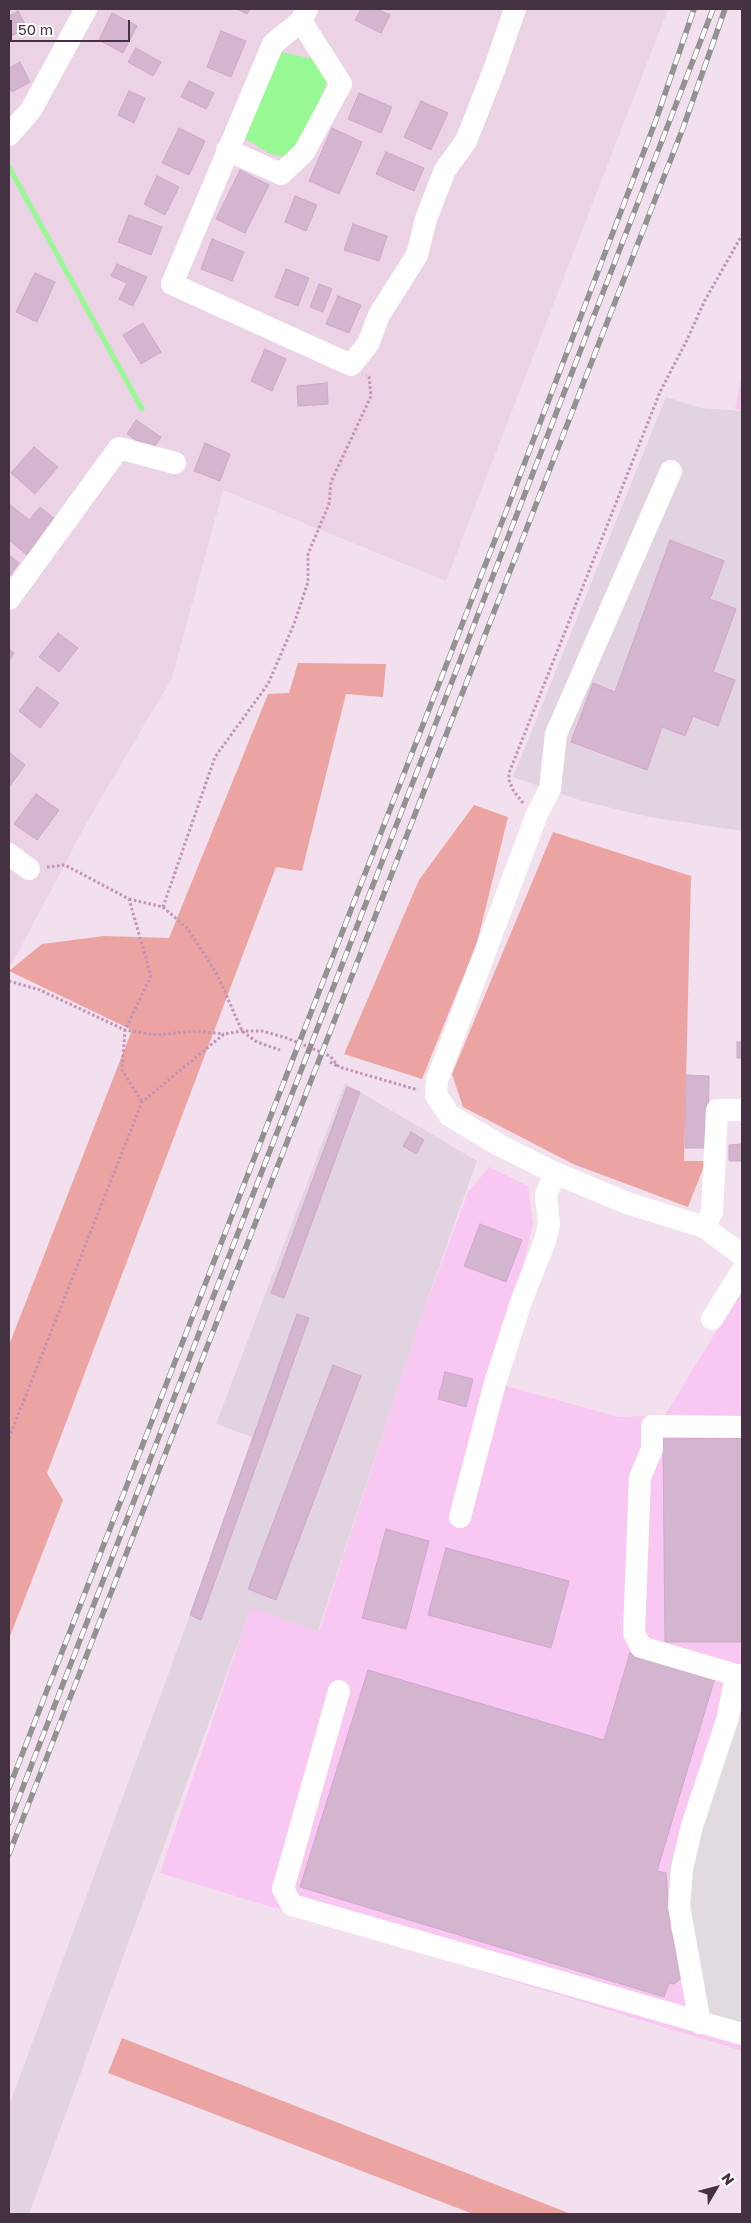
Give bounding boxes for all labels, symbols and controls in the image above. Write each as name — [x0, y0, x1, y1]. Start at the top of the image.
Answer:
scale bar — [12, 10, 132, 42]
text: 50 m — [18, 20, 53, 38]
north arrow — [691, 2163, 741, 2213]
text: N — [718, 2169, 738, 2188]

